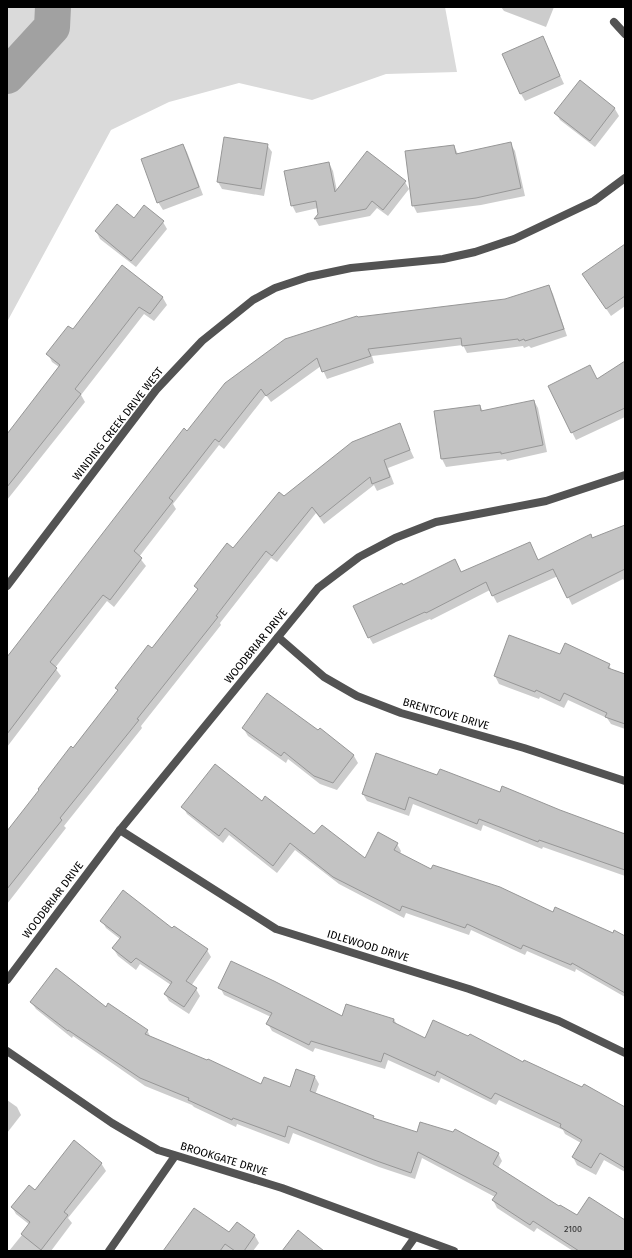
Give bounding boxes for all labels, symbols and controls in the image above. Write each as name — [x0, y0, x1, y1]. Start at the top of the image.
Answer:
street label: WINDING CREEK DRIVE WEST — [70, 365, 166, 483]
street label: WOODBRIAR DRIVE — [222, 606, 290, 686]
street label: BRENTCOVE DRIVE — [401, 695, 491, 733]
street label: WOODBRIAR DRIVE — [20, 859, 86, 941]
street label: IDLEWOOD DRIVE — [325, 927, 411, 965]
street label: BROOKGATE DRIVE — [179, 1139, 269, 1179]
house number: 2100 — [564, 1224, 582, 1234]

